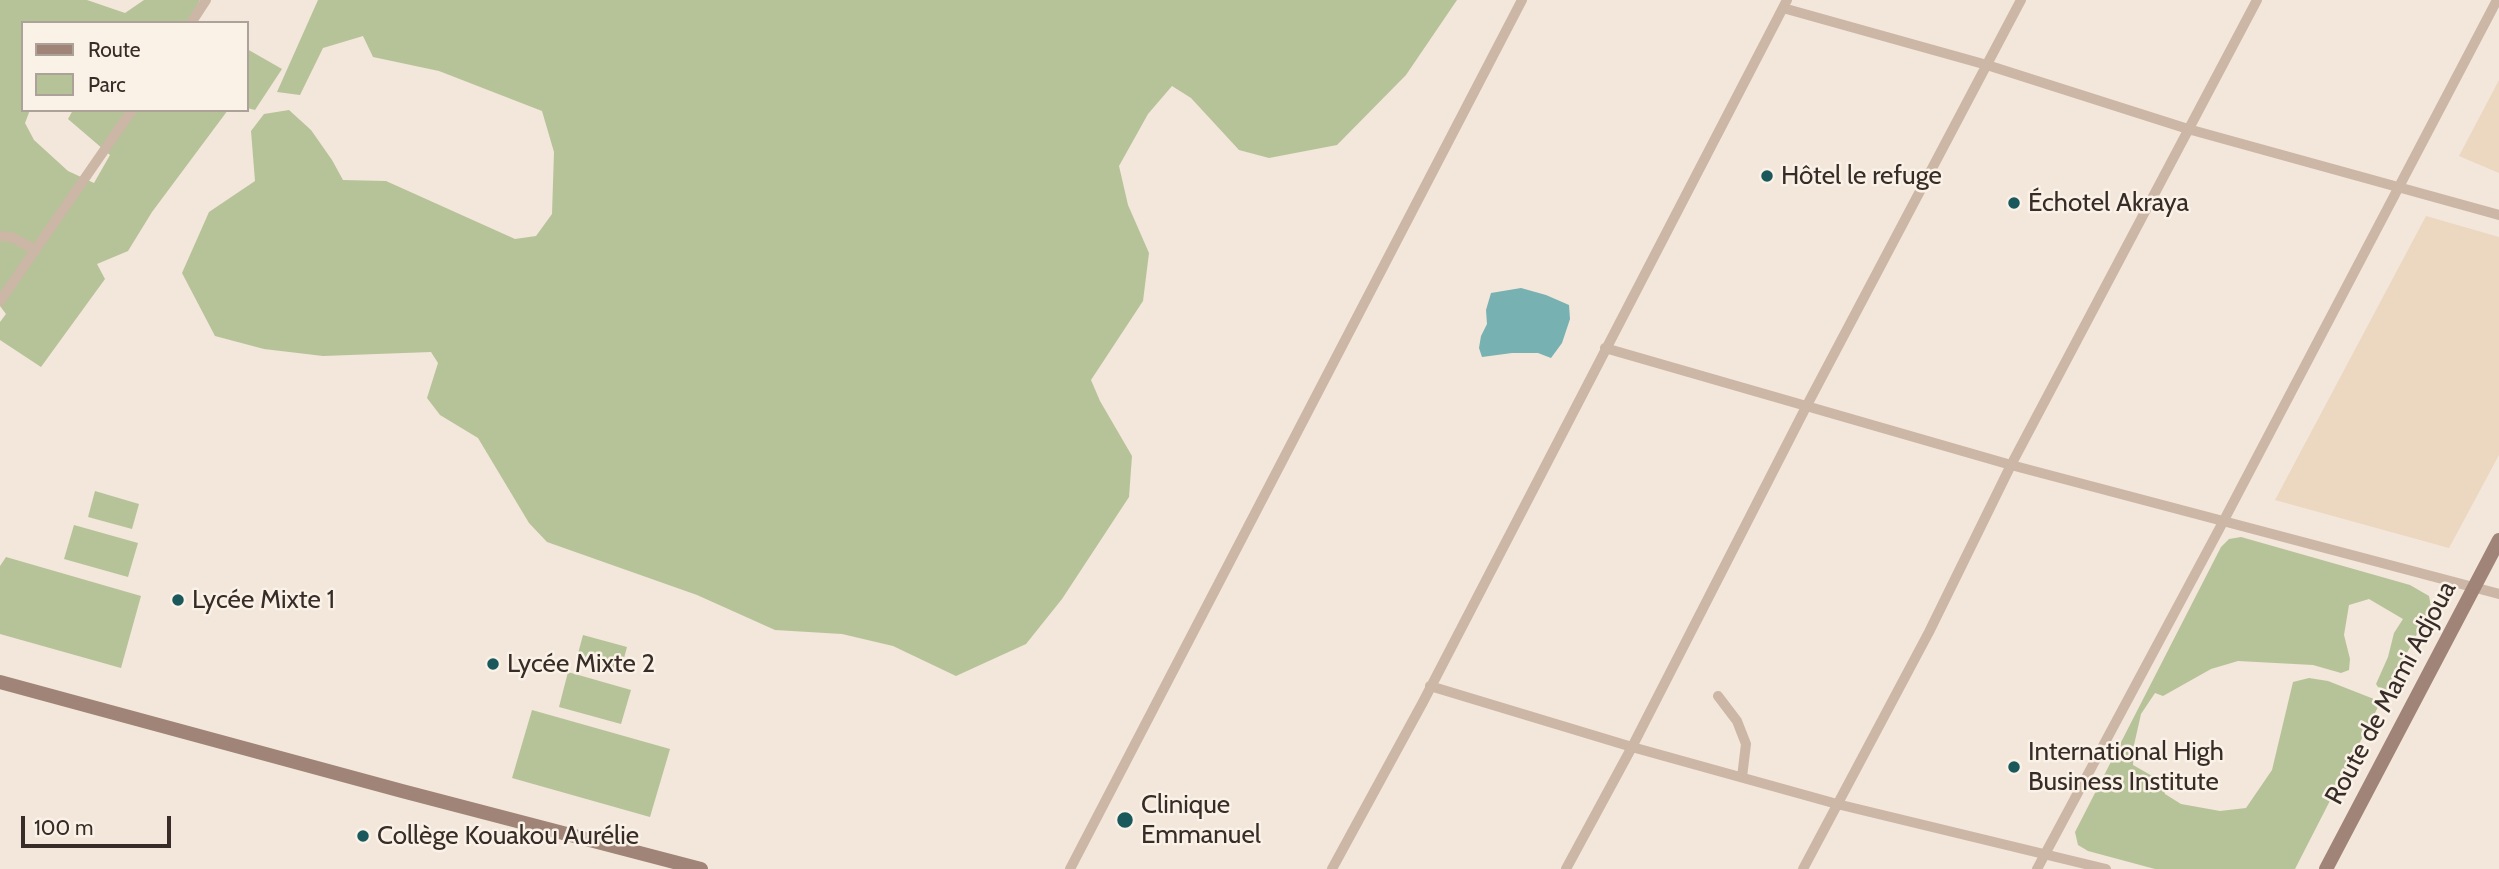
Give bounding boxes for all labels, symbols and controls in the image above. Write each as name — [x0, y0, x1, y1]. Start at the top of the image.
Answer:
legend — [21, 21, 248, 112]
text: Route — [88, 37, 141, 62]
text: Parc — [88, 72, 126, 97]
place label: Hôtel le refuge — [1781, 160, 1942, 192]
marker: Hôtel le refuge — [1759, 168, 1775, 184]
place label: Échotel Akraya — [2028, 187, 2189, 219]
marker: Échotel Akraya — [2006, 195, 2022, 211]
street label: Route de Mami Adjoua — [2319, 576, 2463, 810]
place label: Lycée Mixte 1 — [192, 584, 335, 616]
marker: Lycée Mixte 1 — [170, 592, 186, 608]
place label: Lycée Mixte 2 — [507, 648, 655, 680]
marker: Lycée Mixte 2 — [485, 656, 501, 672]
place label: International High Business Institute — [2028, 736, 2224, 798]
marker: International High Business Institute — [2006, 759, 2022, 775]
place label: Clinique Emmanuel — [1141, 789, 1261, 850]
scale bar — [24, 802, 175, 846]
marker: Clinique Emmanuel — [1115, 810, 1135, 830]
text: 100 m — [34, 815, 93, 840]
place label: Collège Kouakou Aurélie — [377, 820, 639, 852]
marker: Collège Kouakou Aurélie — [355, 828, 371, 844]

